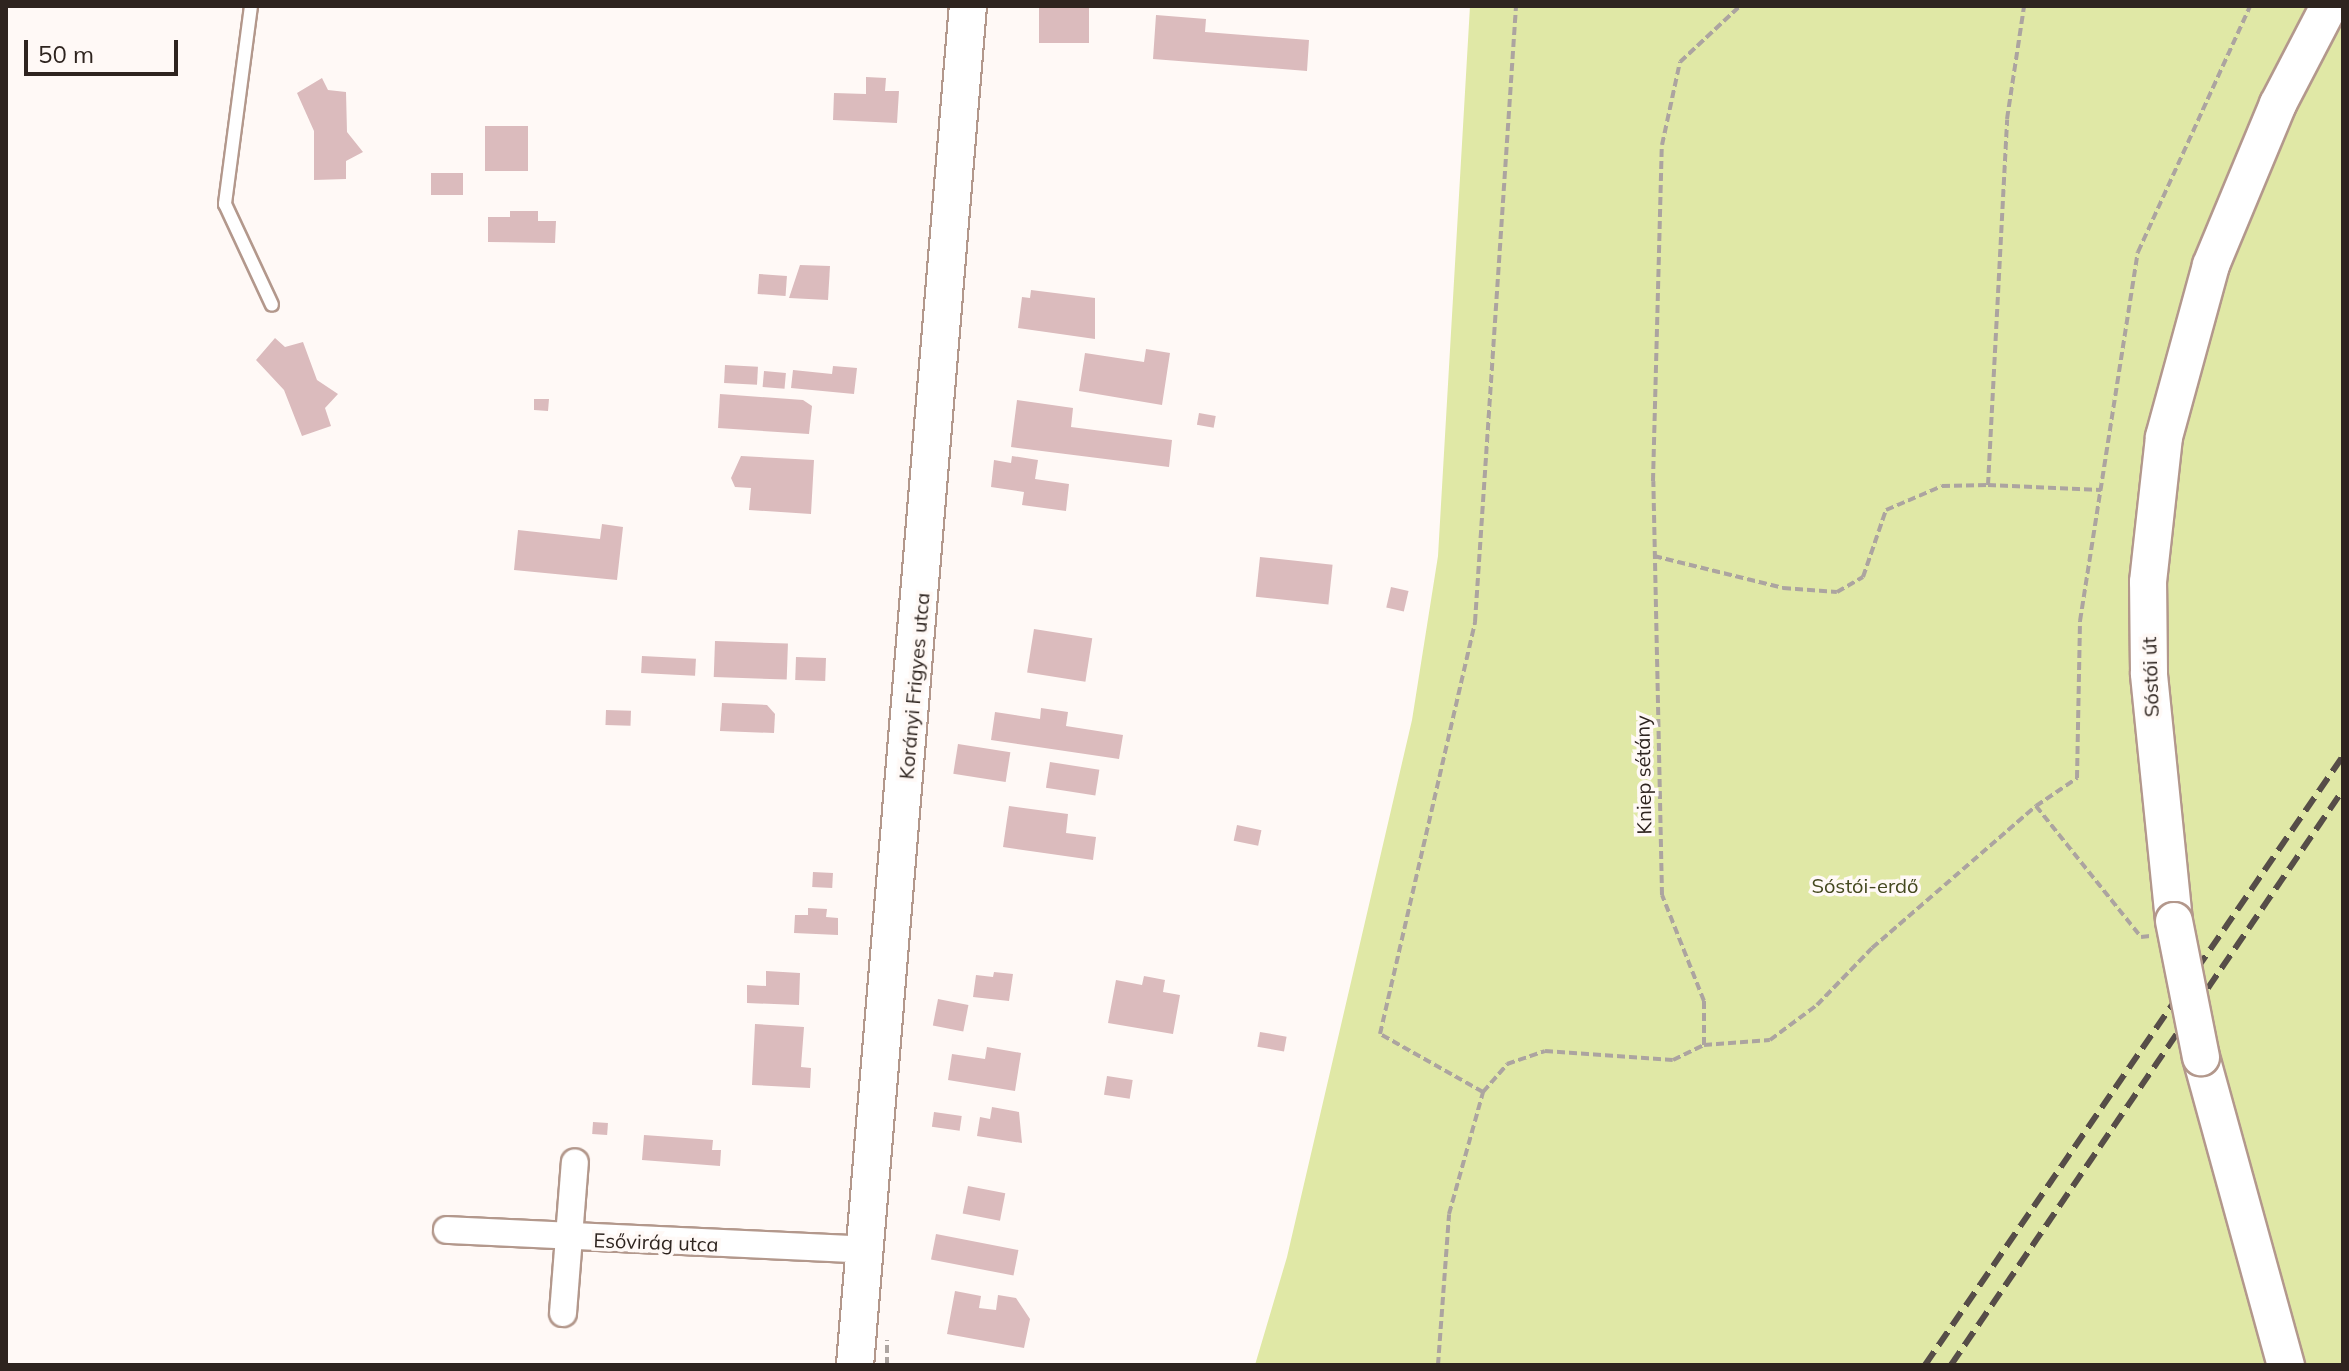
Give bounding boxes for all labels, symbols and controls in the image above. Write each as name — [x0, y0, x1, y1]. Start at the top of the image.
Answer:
scale bar — [28, 24, 182, 74]
text: 50 m — [38, 39, 94, 69]
street label: Korányi Frigyes utca — [894, 592, 934, 780]
street label: Sóstói út — [2137, 636, 2163, 718]
street label: Kniep sétány — [1630, 715, 1656, 835]
park label: Sóstói-erdő — [1811, 873, 1919, 897]
street label: Esővirág utca — [593, 1228, 719, 1256]

